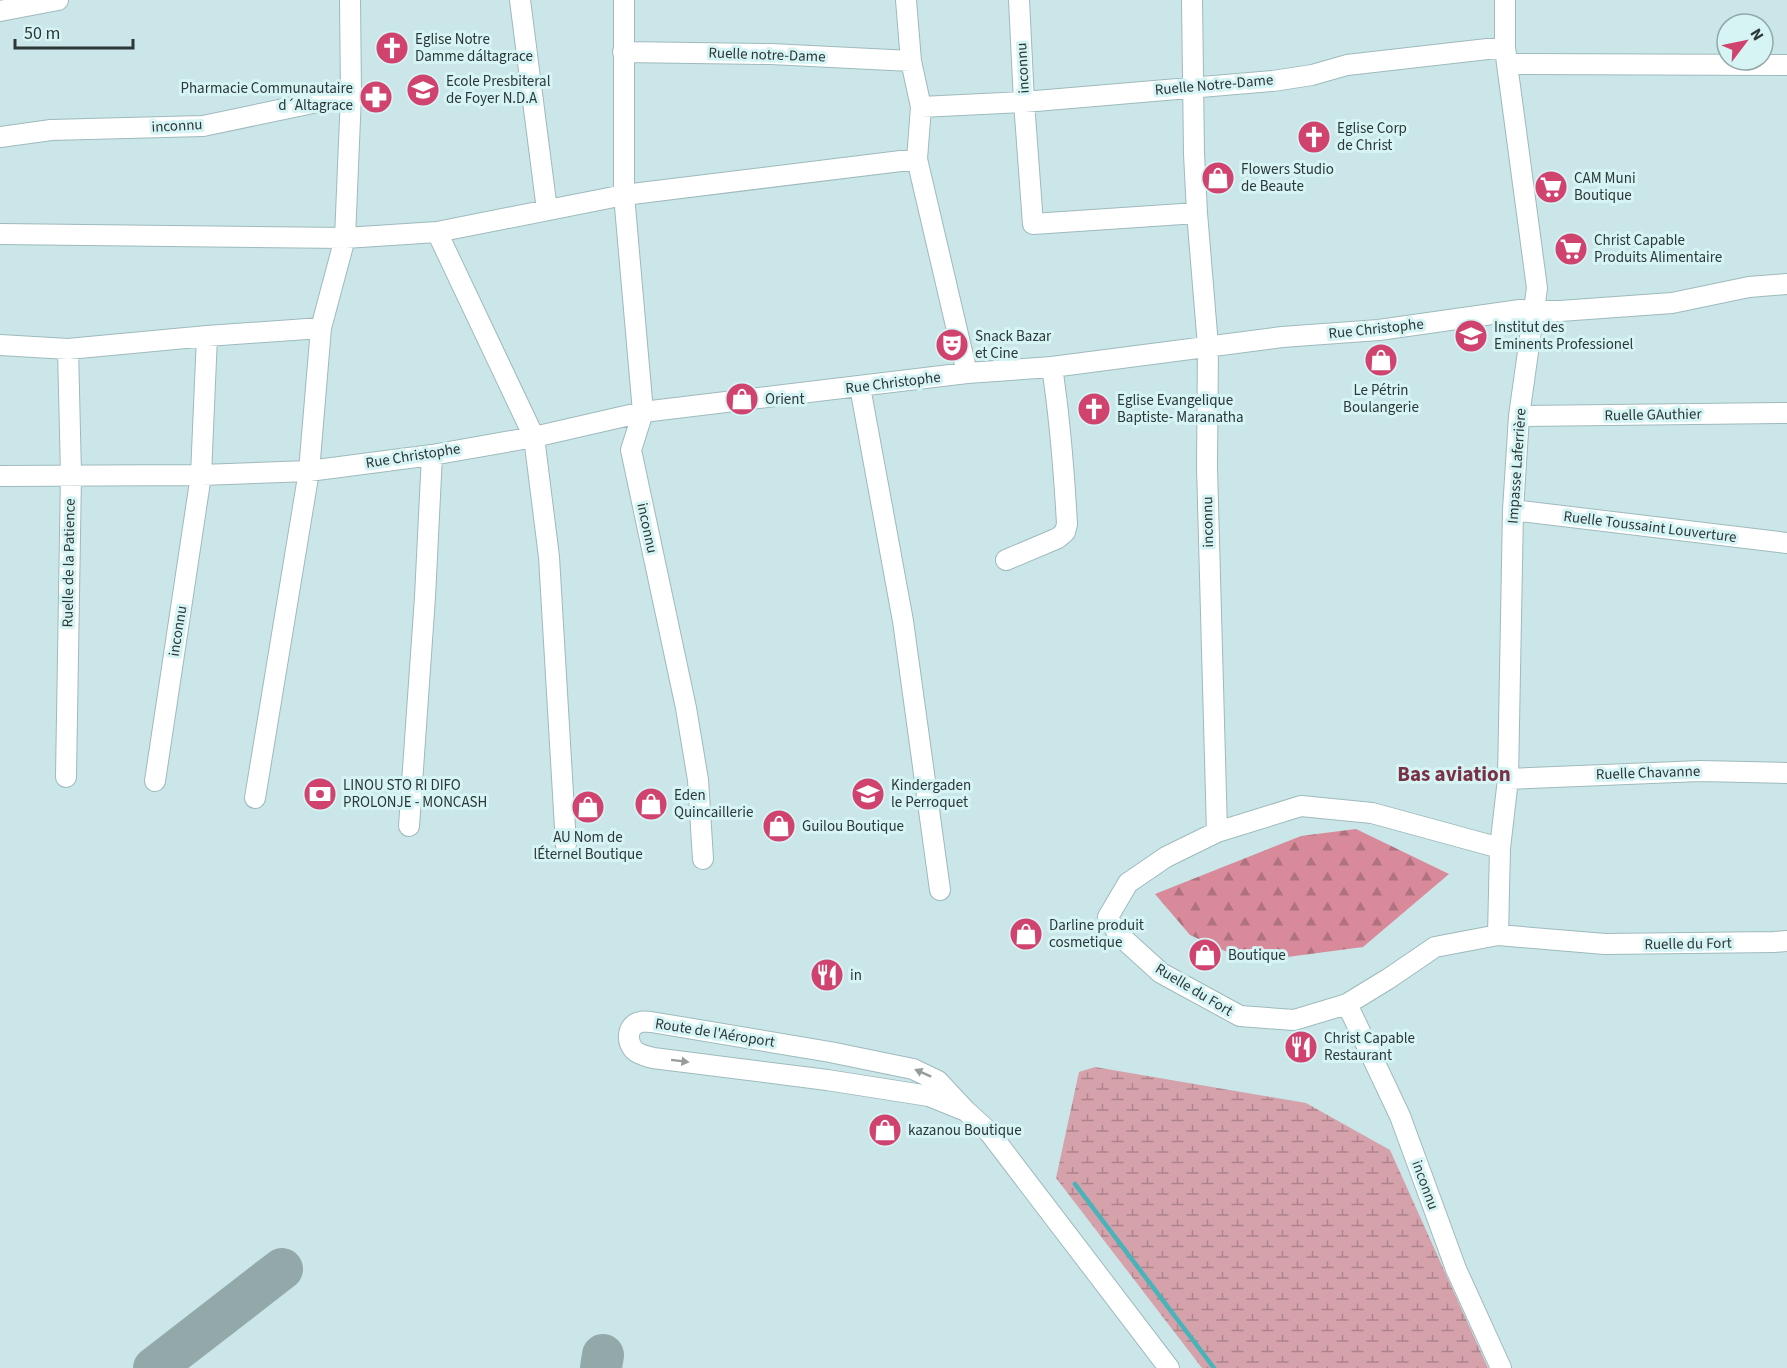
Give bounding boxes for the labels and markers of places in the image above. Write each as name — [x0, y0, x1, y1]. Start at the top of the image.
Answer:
place label: Eglise Notre Damme dáltagrace — [415, 29, 533, 67]
church icon: Eglise Notre Damme dáltagrace — [374, 30, 410, 66]
place label: Ecole Presbiteral de Foyer N.D.A — [446, 71, 551, 109]
school or university icon: Ecole Presbiteral de Foyer N.D.A — [405, 72, 441, 108]
place label: Pharmacie Communautaire d´Altagrace — [180, 78, 353, 116]
pharmacy icon: Pharmacie Communautaire d´Altagrace — [358, 79, 394, 115]
place label: Eglise Corp de Christ — [1337, 118, 1407, 156]
church icon: Eglise Corp de Christ — [1296, 119, 1332, 155]
place label: Flowers Studio de Beaute — [1241, 159, 1334, 197]
shop icon: Flowers Studio de Beaute — [1200, 160, 1236, 196]
place label: CAM Muni Boutique — [1574, 168, 1636, 206]
supermarket icon: CAM Muni Boutique — [1533, 169, 1569, 205]
place label: Christ Capable Produits Alimentaire — [1594, 230, 1722, 268]
supermarket icon: Christ Capable Produits Alimentaire — [1553, 231, 1589, 267]
place label: Institut des Eminents Professionel — [1494, 317, 1633, 355]
school or university icon: Institut des Eminents Professionel — [1453, 318, 1489, 354]
place label: Snack Bazar et Cine — [975, 326, 1052, 364]
theatre icon: Snack Bazar et Cine — [934, 327, 970, 363]
shop icon: Le Pétrin Boulangerie — [1363, 342, 1399, 378]
place label: Le Pétrin Boulangerie — [1343, 380, 1419, 418]
shop icon: Orient — [724, 381, 760, 417]
place label: Orient — [765, 389, 805, 410]
place label: Eglise Evangelique Baptiste- Maranatha — [1117, 390, 1244, 428]
church icon: Eglise Evangelique Baptiste- Maranatha — [1076, 391, 1112, 427]
place label: LINOU STO RI DIFO PROLONJE - MONCASH — [343, 775, 487, 813]
place label: Kindergaden le Perroquet — [891, 775, 971, 813]
bank icon: LINOU STO RI DIFO PROLONJE - MONCASH — [302, 776, 338, 812]
school or university icon: Kindergaden le Perroquet — [850, 776, 886, 812]
place label: Eden Quincaillerie — [674, 785, 753, 823]
shop icon: Eden Quincaillerie — [633, 786, 669, 822]
shop icon: AU Nom de lÉternel Boutique — [570, 789, 606, 825]
shop icon: Guilou Boutique — [761, 808, 797, 844]
place label: Guilou Boutique — [802, 816, 904, 837]
place label: AU Nom de lÉternel Boutique — [533, 827, 643, 865]
place label: Darline produit cosmetique — [1049, 915, 1144, 953]
shop icon: Darline produit cosmetique — [1008, 916, 1044, 952]
shop icon: Boutique — [1187, 937, 1223, 973]
place label: Boutique — [1228, 945, 1286, 966]
restaurant icon: in — [809, 957, 845, 993]
place label: in — [850, 965, 862, 986]
place label: Christ Capable Restaurant — [1324, 1028, 1415, 1066]
restaurant icon: Christ Capable Restaurant — [1283, 1029, 1319, 1065]
shop icon: kazanou Boutique — [867, 1112, 903, 1148]
place label: kazanou Boutique — [908, 1120, 1022, 1141]

